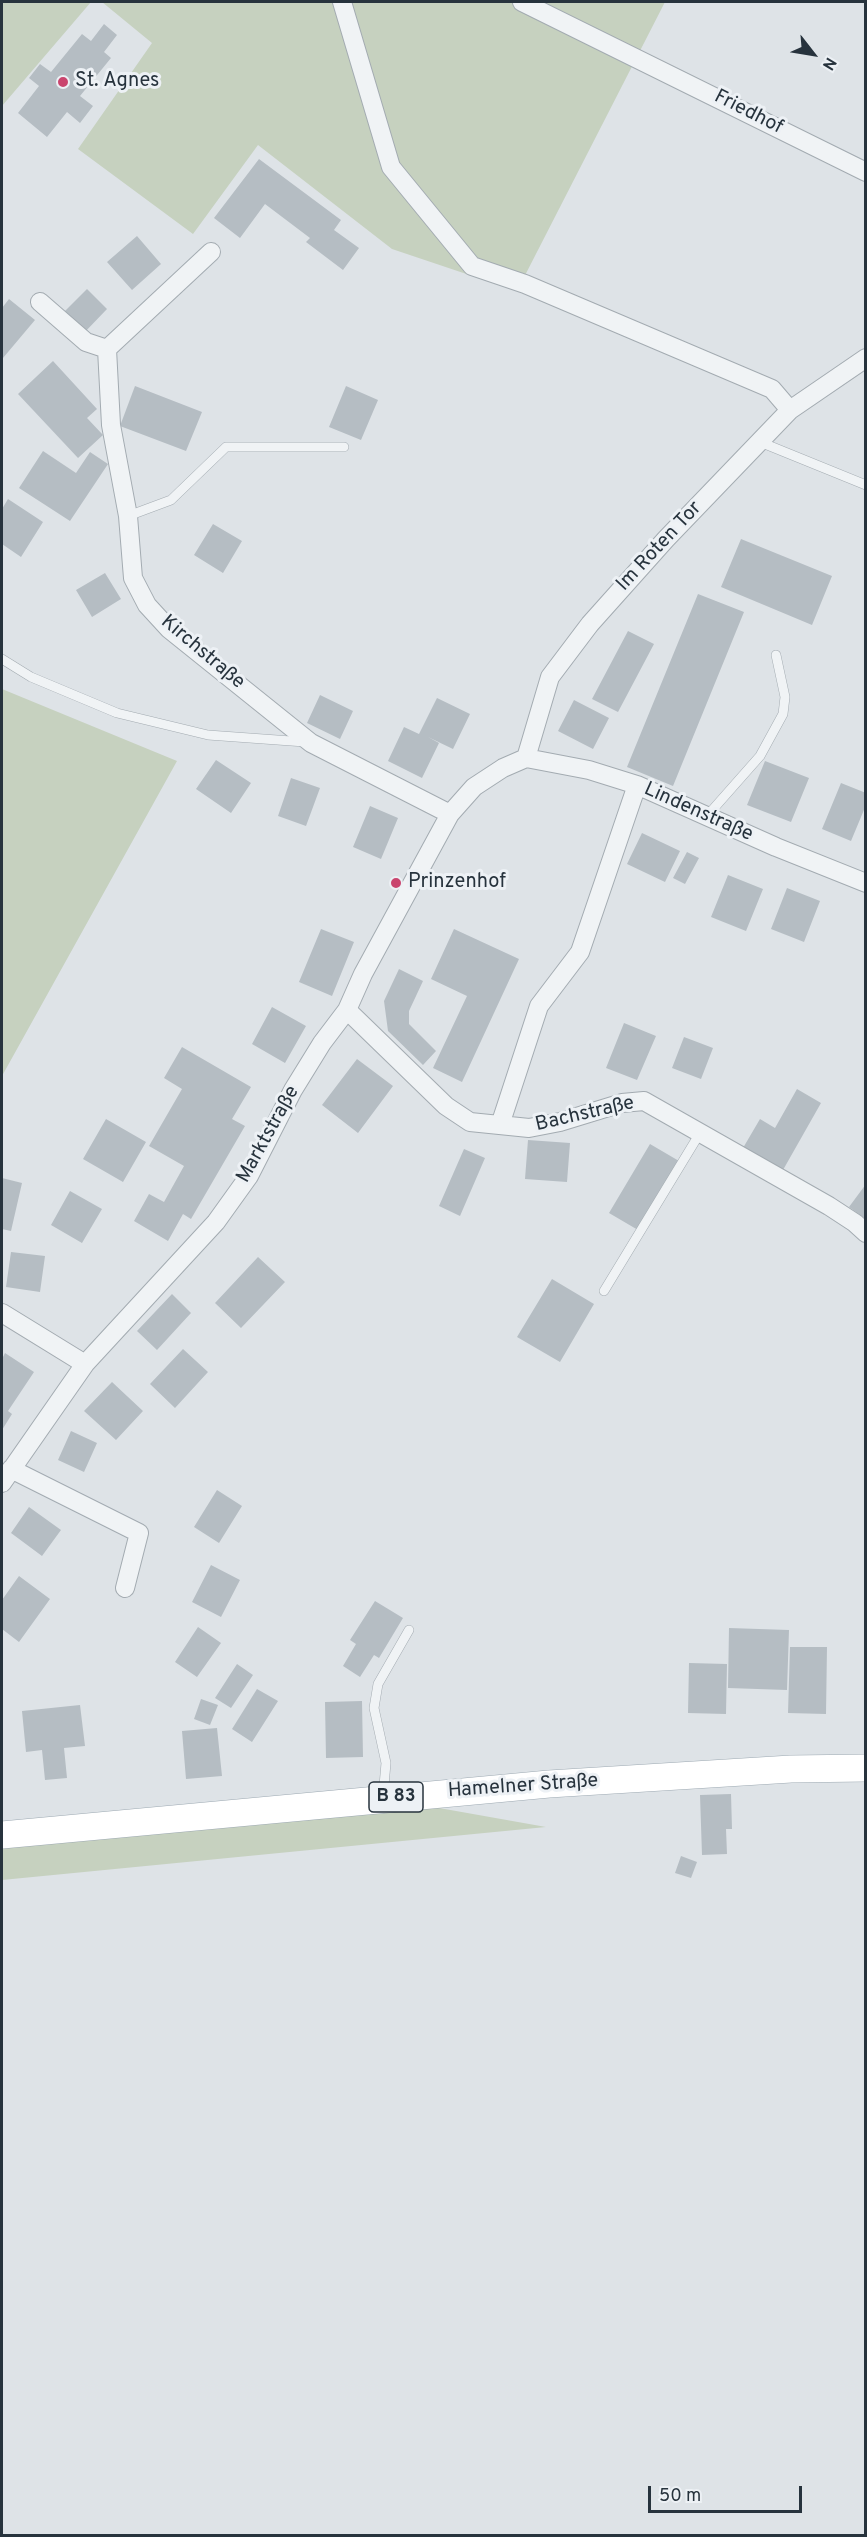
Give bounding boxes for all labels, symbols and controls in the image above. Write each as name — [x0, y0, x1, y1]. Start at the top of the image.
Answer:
north arrow — [783, 24, 843, 84]
text: N — [817, 53, 840, 73]
place label: St. Agnes — [75, 70, 159, 94]
marker: St. Agnes — [56, 75, 70, 89]
street label: Friedhof — [710, 85, 786, 141]
street label: Im Roten Tor — [612, 497, 708, 597]
street label: Kirchstraße — [155, 611, 249, 695]
street label: Lindenstraße — [640, 778, 756, 848]
place label: Prinzenhof — [408, 871, 506, 895]
marker: Prinzenhof — [389, 876, 403, 890]
street label: Marktstraße — [232, 1082, 306, 1188]
street label: Bachstraße — [533, 1092, 637, 1138]
street label: Hamelner Straße — [447, 1770, 599, 1804]
road number: B 83 — [369, 1782, 423, 1812]
scale bar — [651, 2474, 806, 2512]
text: 50 m — [659, 2485, 701, 2508]

